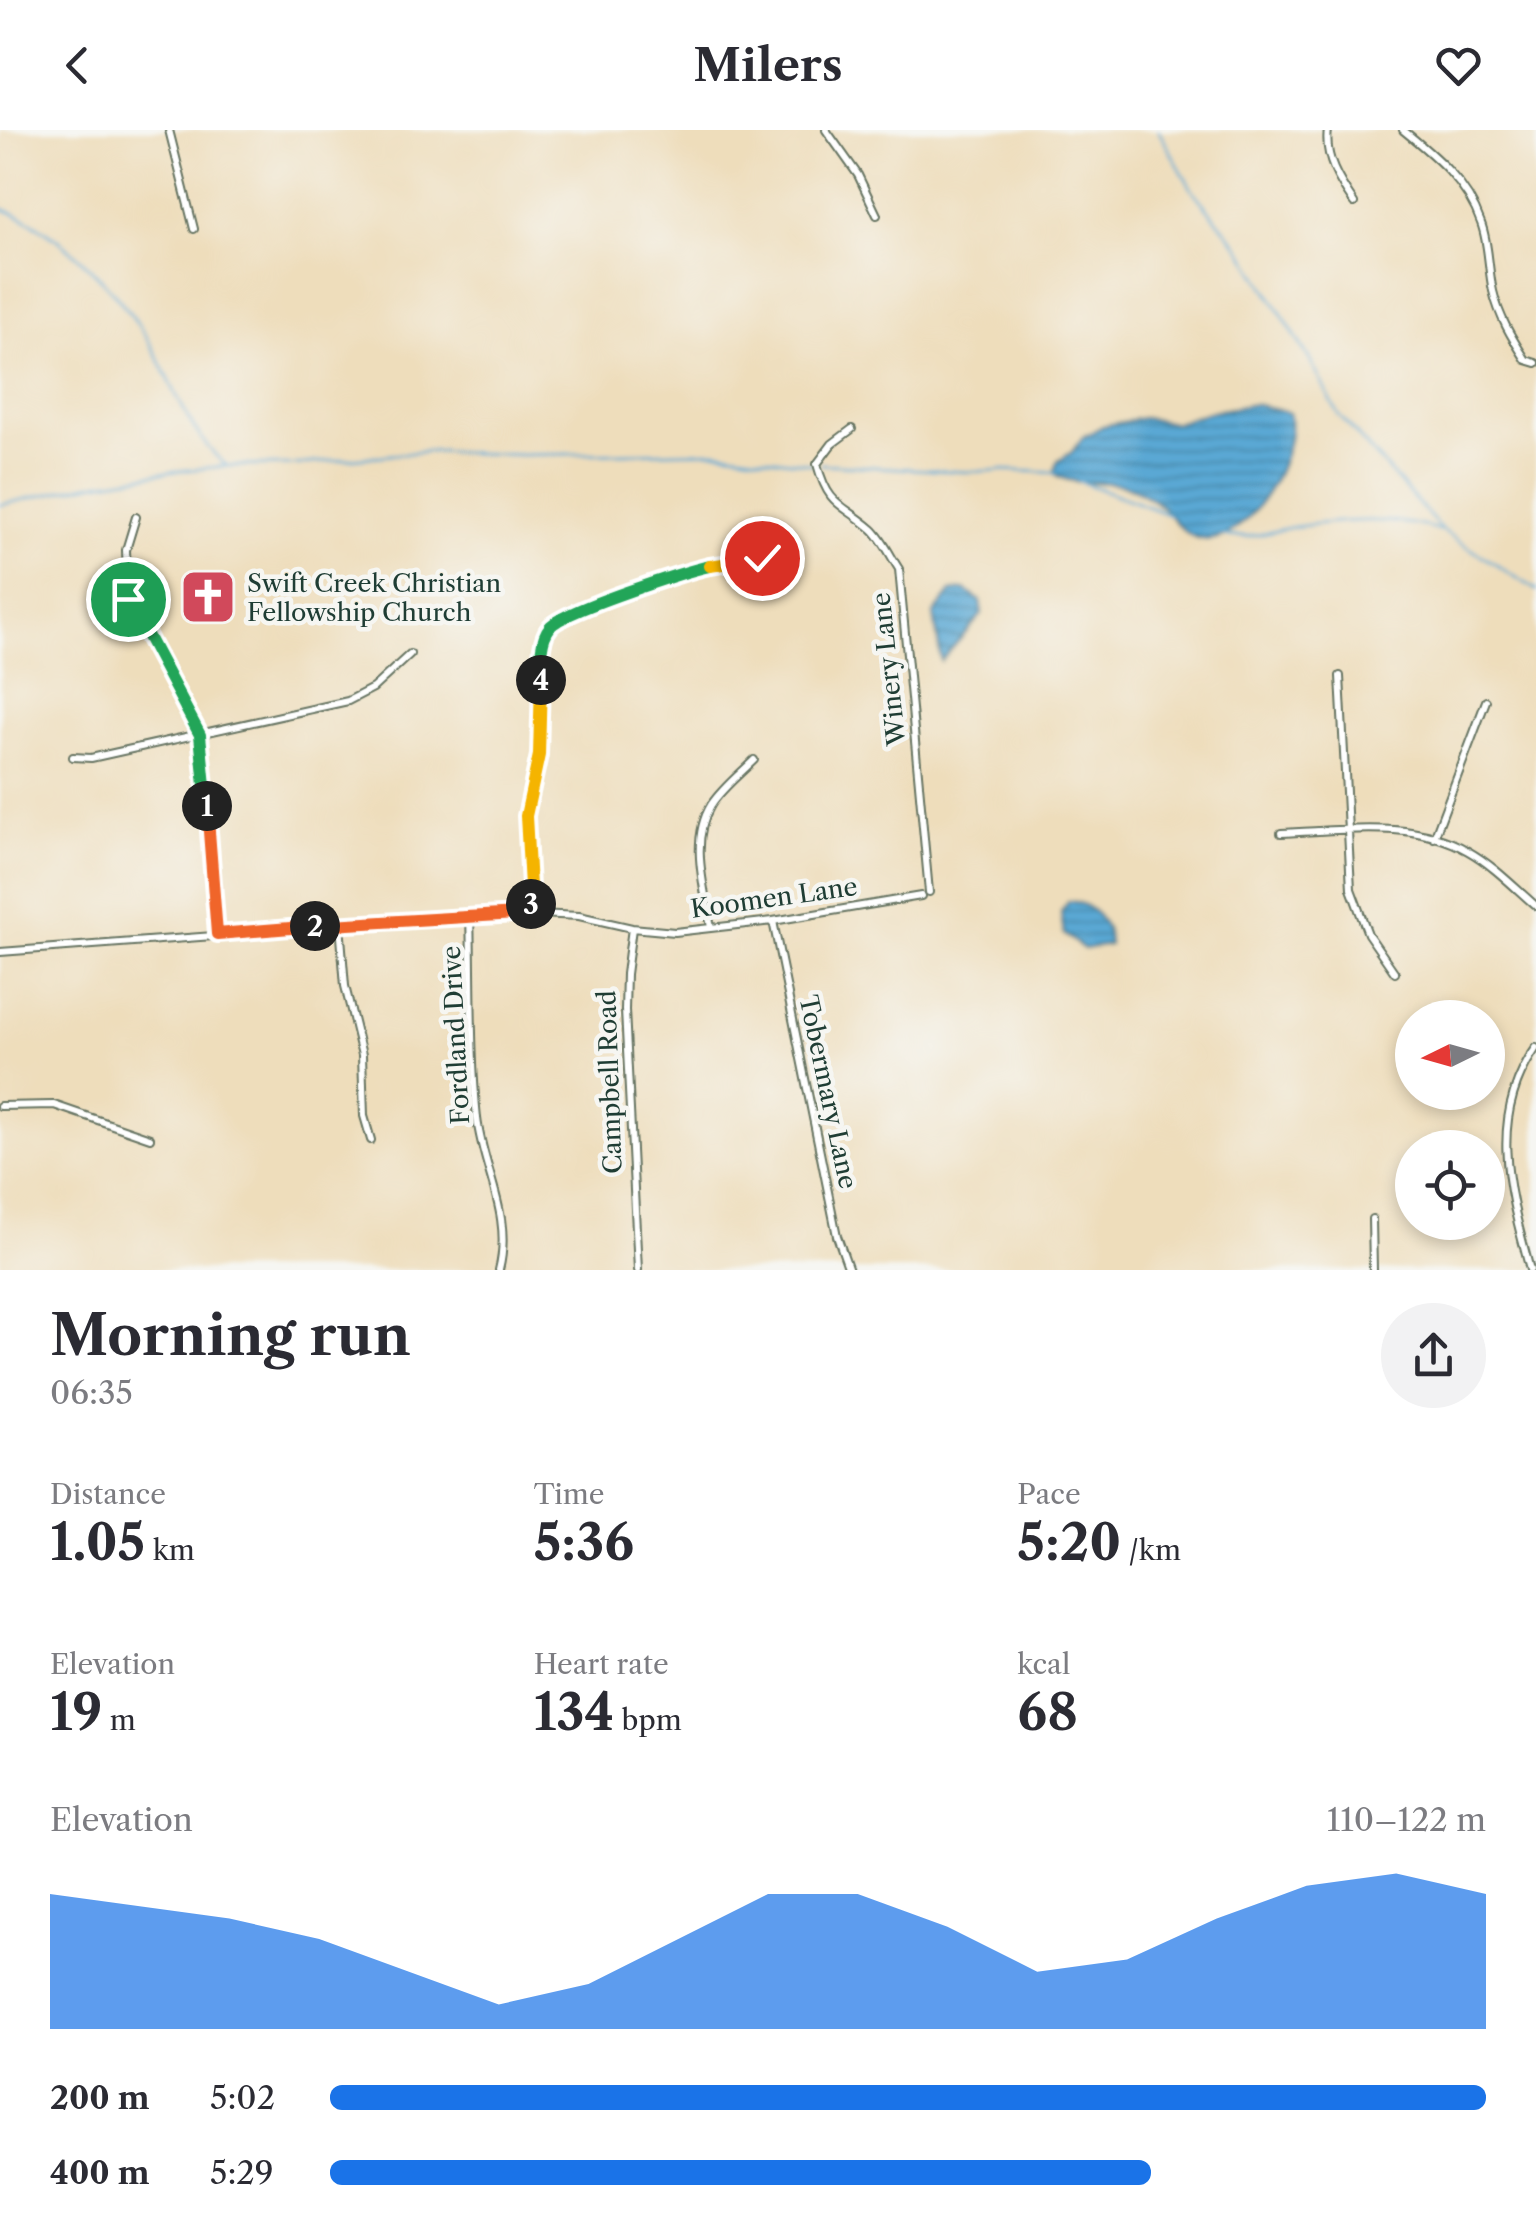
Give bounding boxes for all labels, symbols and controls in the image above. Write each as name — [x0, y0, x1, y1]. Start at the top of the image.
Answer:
text: Milers — [693, 37, 843, 93]
icon: back — [50, 38, 105, 93]
icon: heart — [1431, 38, 1486, 93]
pin — [720, 516, 805, 601]
icon: check — [735, 531, 790, 586]
pin — [86, 557, 171, 642]
church icon: Swift Creek Christian Fellowship Church — [178, 567, 238, 627]
place label: Swift Creek Christian Fellowship Church — [247, 568, 501, 628]
icon: arrive — [101, 572, 156, 627]
street label: Winery Lane — [866, 591, 913, 748]
pin: 4 — [516, 655, 566, 705]
text: 4 — [533, 663, 549, 697]
pin: 1 — [182, 781, 232, 831]
text: 1 — [201, 789, 213, 823]
street label: Koomen Lane — [689, 871, 859, 925]
pin: 3 — [506, 879, 556, 929]
text: 3 — [523, 887, 539, 921]
pin: 2 — [290, 901, 340, 951]
text: 2 — [307, 909, 323, 943]
street label: Fordland Drive — [436, 945, 476, 1125]
street label: Campbell Road — [591, 990, 629, 1174]
street label: Tobermary Lane — [792, 992, 864, 1192]
north arrow — [1395, 1000, 1505, 1110]
map controls — [1395, 1000, 1505, 1240]
button: locate — [1395, 1130, 1505, 1240]
text: Morning run — [50, 1302, 411, 1369]
button: share — [1381, 1303, 1486, 1408]
text: 06:35 — [50, 1373, 133, 1412]
text: Distance — [50, 1477, 166, 1511]
text: Time — [534, 1477, 604, 1511]
text: Pace — [1017, 1477, 1081, 1511]
text: 1.05 — [50, 1511, 145, 1573]
text: 5:36 — [534, 1511, 634, 1573]
text: 5:20 — [1017, 1511, 1121, 1573]
text: km — [145, 1533, 195, 1567]
text: /km — [1121, 1533, 1181, 1567]
text: Elevation — [50, 1647, 175, 1681]
text: Heart rate — [534, 1647, 669, 1681]
text: kcal — [1017, 1647, 1070, 1681]
text: 19 — [50, 1681, 102, 1743]
text: 134 — [534, 1681, 614, 1743]
text: 68 — [1017, 1681, 1078, 1743]
text: m — [102, 1703, 136, 1737]
text: bpm — [614, 1703, 682, 1737]
text: Elevation — [50, 1800, 193, 1839]
text: 110–122 m — [1327, 1800, 1486, 1839]
text: 200 m — [50, 2078, 150, 2117]
text: 5:02 — [210, 2078, 275, 2117]
text: 400 m — [50, 2153, 150, 2192]
text: 5:29 — [210, 2153, 274, 2192]

